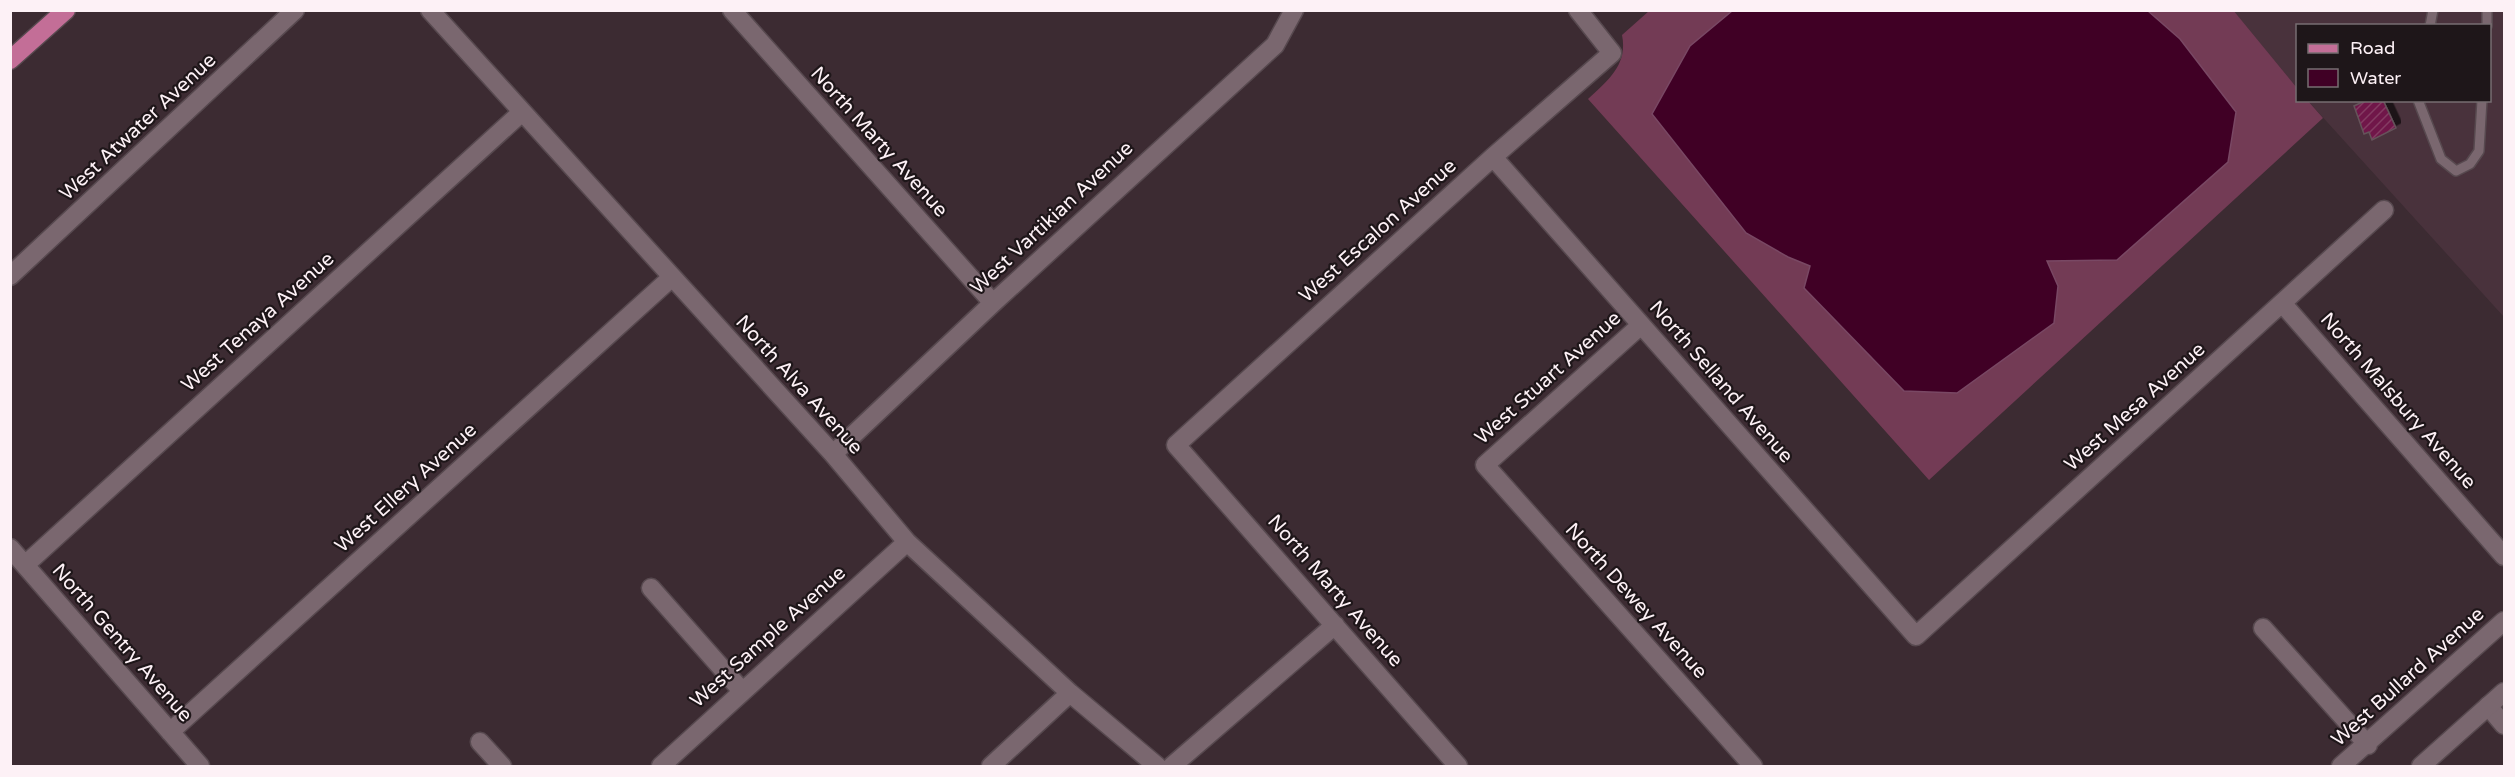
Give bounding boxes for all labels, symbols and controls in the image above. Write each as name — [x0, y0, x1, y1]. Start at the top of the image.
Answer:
legend — [2296, 24, 2491, 102]
text: Road — [2350, 37, 2395, 59]
street label: West Atwater Avenue — [55, 48, 221, 206]
street label: North Marty Avenue — [805, 62, 953, 222]
text: Water — [2350, 67, 2401, 89]
street label: West Vartikian Avenue — [966, 136, 1138, 300]
street label: West Escalon Avenue — [1294, 154, 1462, 308]
street label: West Tenaya Avenue — [177, 247, 339, 397]
street label: North Selland Avenue — [1644, 296, 1798, 468]
street label: West Stuart Avenue — [1470, 306, 1626, 450]
street label: North Malsbury Avenue — [2315, 308, 2481, 494]
street label: North Alva Avenue — [730, 310, 868, 460]
street label: West Mesa Avenue — [2060, 338, 2210, 476]
street label: West Ellery Avenue — [330, 418, 482, 558]
street label: North Marty Avenue — [1262, 510, 1408, 672]
street label: North Dewey Avenue — [1560, 518, 1712, 684]
street label: North Gentry Avenue — [47, 559, 197, 727]
street label: West Sample Avenue — [685, 561, 851, 713]
street label: West Bullard Avenue — [2327, 602, 2489, 752]

